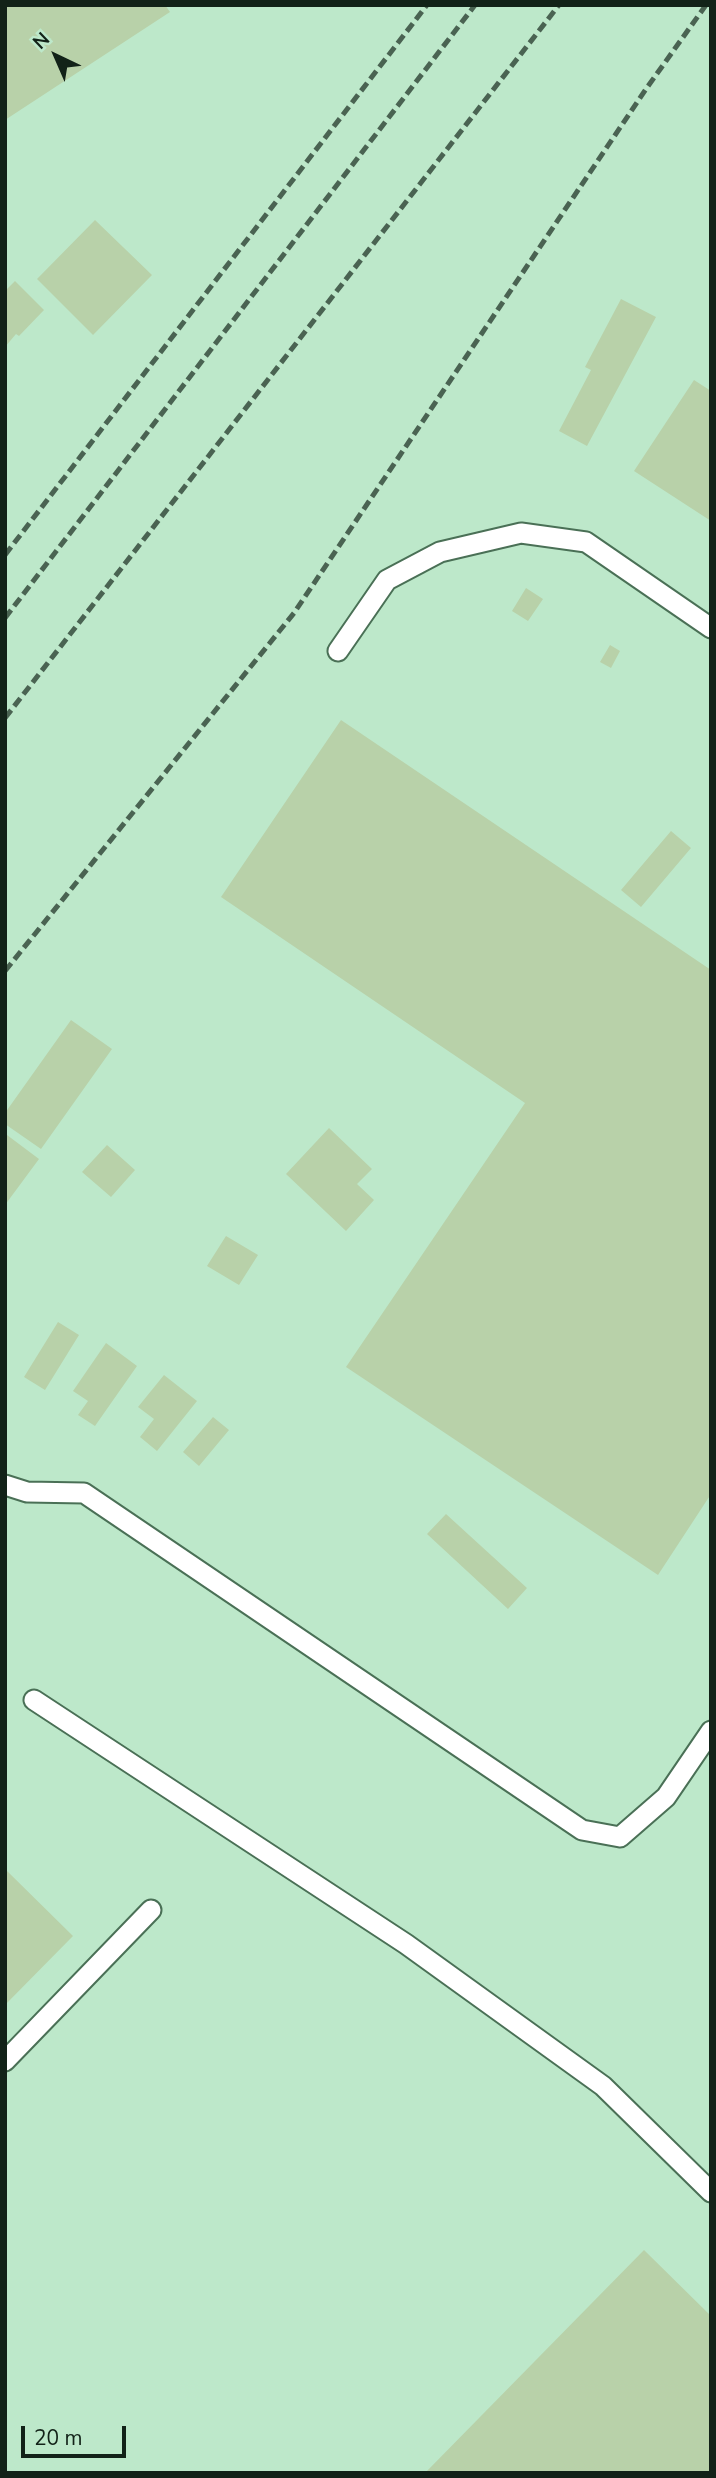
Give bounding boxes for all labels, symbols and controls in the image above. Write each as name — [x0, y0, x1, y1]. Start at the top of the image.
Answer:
north arrow — [21, 21, 91, 91]
text: N — [27, 27, 56, 55]
scale bar — [24, 2412, 130, 2456]
text: 20 m — [34, 2424, 83, 2452]

